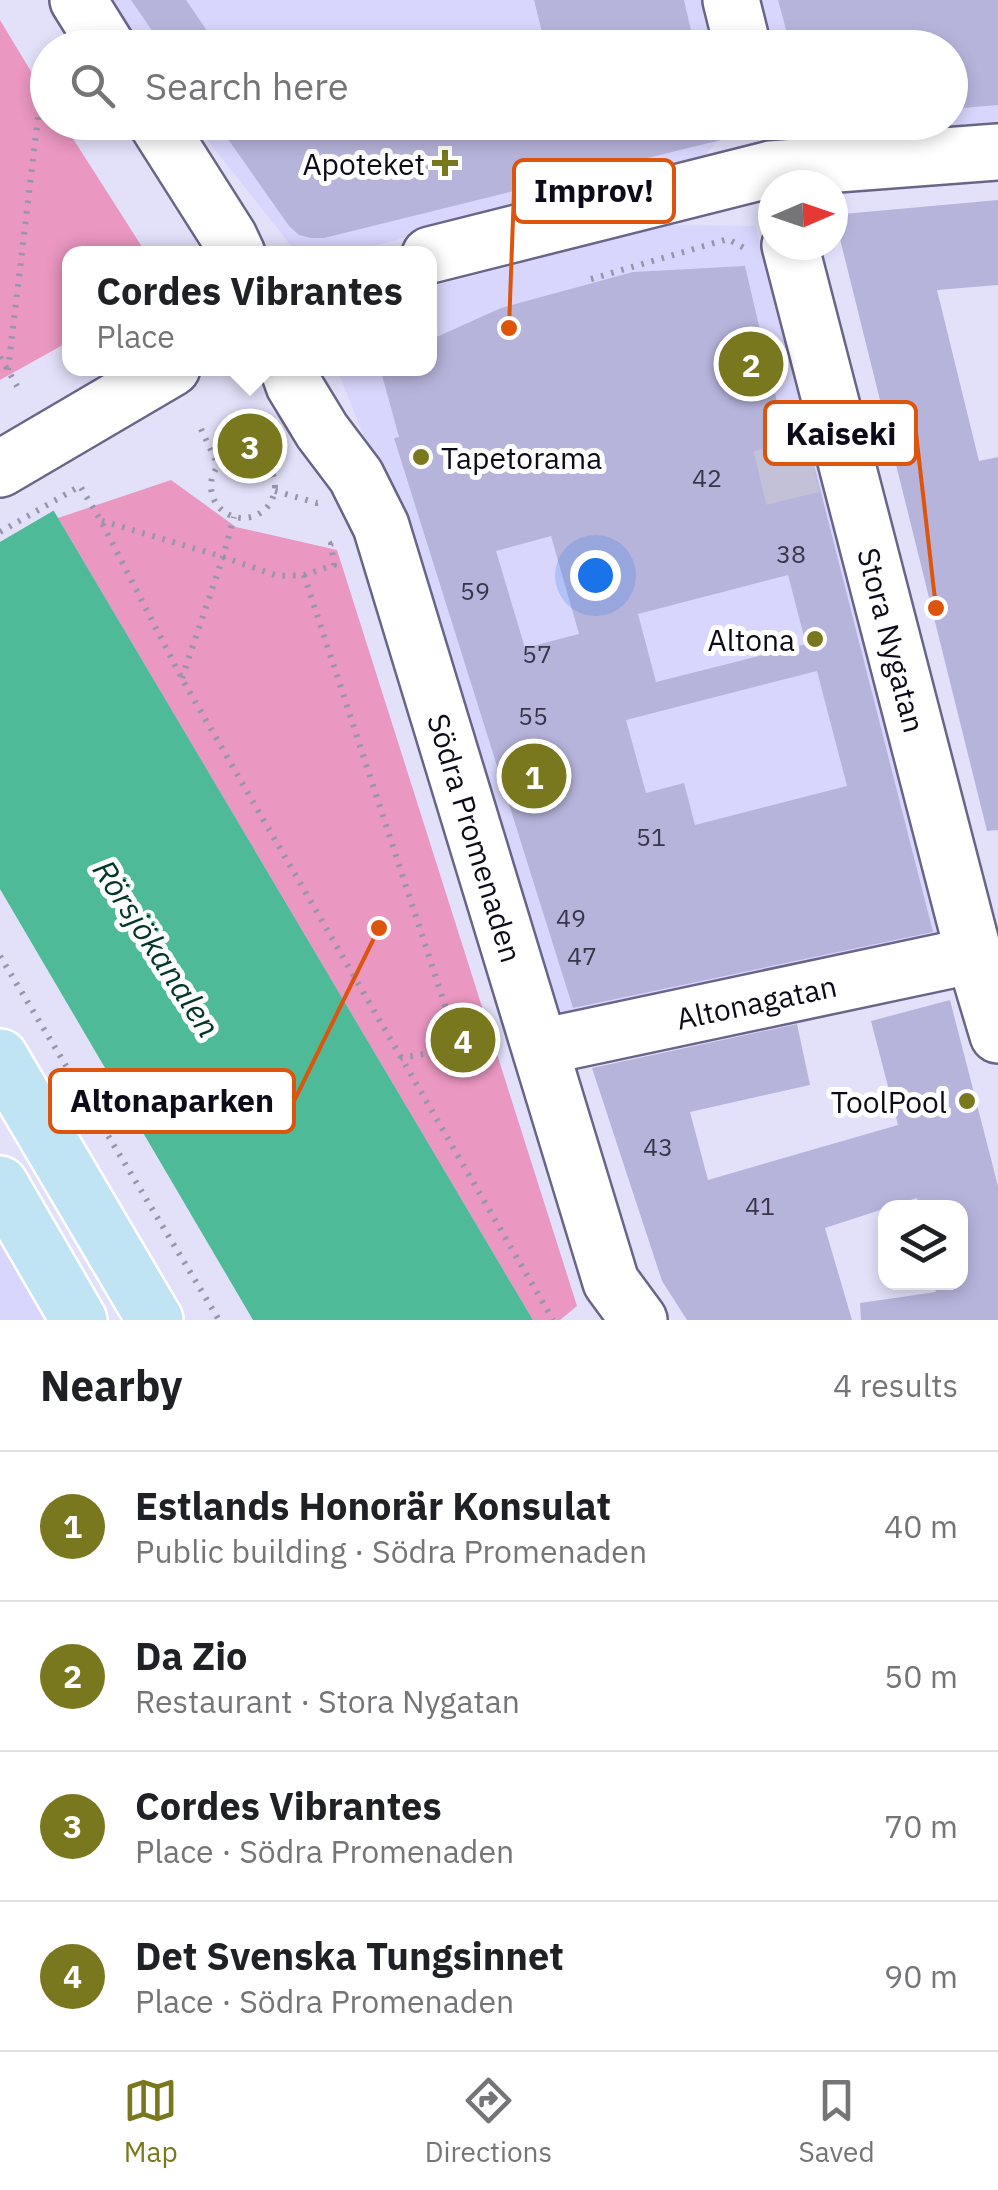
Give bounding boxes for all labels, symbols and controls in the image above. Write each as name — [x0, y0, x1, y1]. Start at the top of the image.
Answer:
search box — [30, 30, 968, 140]
icon: search — [65, 58, 120, 113]
text: Search here — [145, 61, 349, 110]
place label: Apoteket — [302, 144, 425, 183]
marker: Apoteket — [434, 152, 456, 174]
callout: Improv! — [514, 160, 674, 222]
text: Improv! — [534, 169, 654, 211]
north arrow — [758, 170, 848, 260]
popup — [62, 246, 437, 376]
text: Cordes Vibrantes — [96, 266, 403, 315]
text: Place — [96, 315, 175, 357]
pin: 2 — [718, 326, 784, 402]
callout: Kaiseki — [765, 402, 916, 464]
pin: 3 — [218, 408, 282, 484]
text: Kaiseki — [785, 412, 897, 454]
place label: Tapetorama — [441, 438, 602, 477]
marker: Tapetorama — [410, 446, 432, 468]
house number: 42 — [692, 461, 722, 494]
house number: 38 — [776, 537, 806, 570]
street label: Stora Nygatan — [850, 543, 935, 737]
your location — [570, 550, 621, 601]
house number: 59 — [460, 574, 490, 607]
place label: Altona — [707, 620, 795, 659]
marker: Altona — [804, 628, 826, 650]
house number: 57 — [522, 637, 552, 670]
house number: 55 — [518, 699, 548, 732]
street label: Södra Promenaden — [420, 709, 532, 967]
pin: 1 — [502, 738, 566, 814]
house number: 51 — [636, 820, 666, 853]
water label: Rörsjökanalen — [84, 851, 230, 1045]
house number: 49 — [556, 901, 586, 934]
house number: 47 — [567, 939, 597, 972]
street label: Altonagatan — [672, 965, 840, 1037]
pin: 4 — [430, 1002, 496, 1078]
callout: Altonaparken — [50, 1070, 294, 1132]
text: Altonaparken — [70, 1079, 274, 1121]
place label: ToolPool — [831, 1082, 947, 1121]
marker: ToolPool — [956, 1090, 978, 1112]
house number: 43 — [643, 1130, 673, 1163]
house number: 41 — [745, 1189, 775, 1222]
map controls — [878, 1200, 968, 1290]
button: layers — [878, 1200, 968, 1290]
text: Nearby — [40, 1358, 182, 1413]
text: 4 results — [833, 1364, 958, 1406]
text: Estlands Honorär Konsulat — [135, 1481, 611, 1530]
text: 1 — [63, 1505, 82, 1547]
text: 40 m — [884, 1505, 958, 1547]
text: Public building · Södra Promenaden — [135, 1530, 647, 1572]
text: Da Zio — [135, 1631, 247, 1680]
text: 2 — [63, 1655, 82, 1697]
text: 50 m — [884, 1655, 958, 1697]
text: Restaurant · Stora Nygatan — [135, 1680, 520, 1722]
text: Cordes Vibrantes — [135, 1781, 442, 1830]
text: 3 — [63, 1805, 82, 1847]
text: 70 m — [884, 1805, 958, 1847]
text: Place · Södra Promenaden — [135, 1830, 514, 1872]
text: Det Svenska Tungsinnet — [135, 1931, 564, 1980]
text: 4 — [63, 1955, 82, 1997]
text: 90 m — [884, 1955, 958, 1997]
text: Place · Södra Promenaden — [135, 1980, 514, 2022]
tab: Map — [123, 2073, 178, 2170]
tab: Directions — [425, 2073, 552, 2170]
tab: Saved — [799, 2073, 875, 2170]

